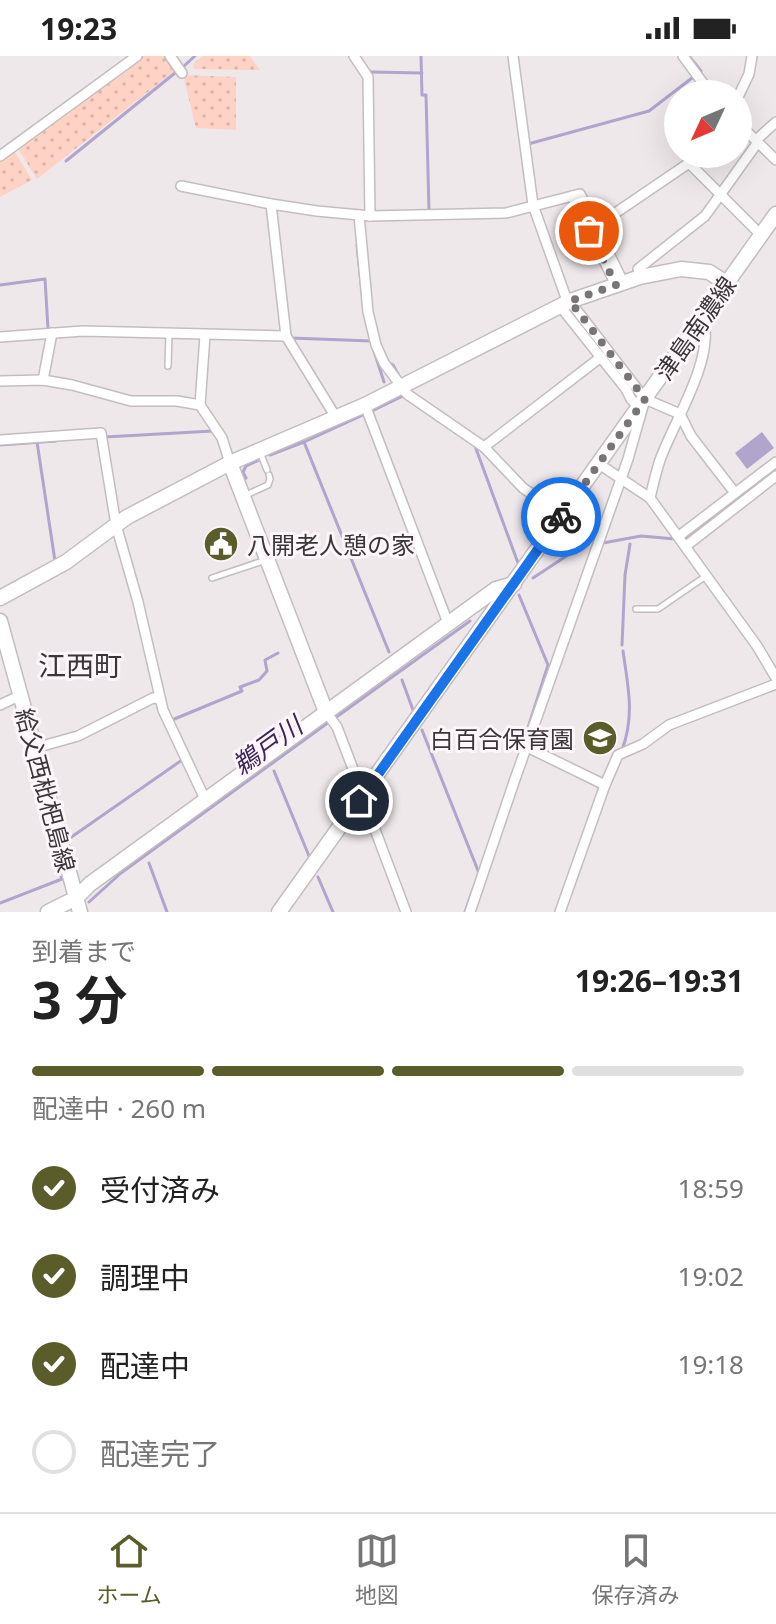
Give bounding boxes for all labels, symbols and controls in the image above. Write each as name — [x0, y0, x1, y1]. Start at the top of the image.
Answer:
text: 19:23 — [40, 8, 117, 49]
north arrow — [664, 80, 752, 168]
map controls — [664, 80, 752, 168]
pin — [555, 197, 623, 265]
icon: bag — [567, 209, 611, 253]
street label: 津島南濃線 — [647, 269, 743, 387]
courier — [521, 477, 601, 557]
icon: bike — [539, 495, 583, 539]
public building icon: 八開老人憩の家 — [202, 525, 240, 563]
place label: 八開老人憩の家 — [247, 528, 415, 561]
district label: 江西町 — [38, 646, 122, 684]
street label: 給父西枇杷島線 — [8, 705, 84, 875]
water label: 鵜戸川 — [225, 706, 312, 782]
school or university icon: 白百合保育園 — [581, 719, 619, 757]
place label: 白百合保育園 — [430, 722, 574, 755]
pin — [325, 767, 393, 835]
icon: home — [337, 779, 381, 823]
text: 到着まで — [32, 933, 136, 969]
text: 19:26–19:31 — [575, 960, 744, 1001]
text: 3 分 — [32, 963, 127, 1034]
text: 配達中 · 260 m — [32, 1090, 206, 1126]
icon: check — [32, 1166, 76, 1210]
text: 受付済み — [100, 1169, 220, 1210]
text: 18:59 — [678, 1170, 744, 1206]
icon: check — [32, 1254, 76, 1298]
text: 調理中 — [100, 1257, 190, 1298]
text: 19:02 — [678, 1258, 744, 1294]
icon: check — [32, 1342, 76, 1386]
text: 配達中 — [100, 1345, 190, 1386]
text: 19:18 — [678, 1346, 744, 1382]
text: 配達完了 — [100, 1433, 220, 1474]
tab: ホーム — [96, 1529, 162, 1609]
tab: 地図 — [355, 1529, 399, 1609]
tab: 保存済み — [592, 1529, 680, 1609]

